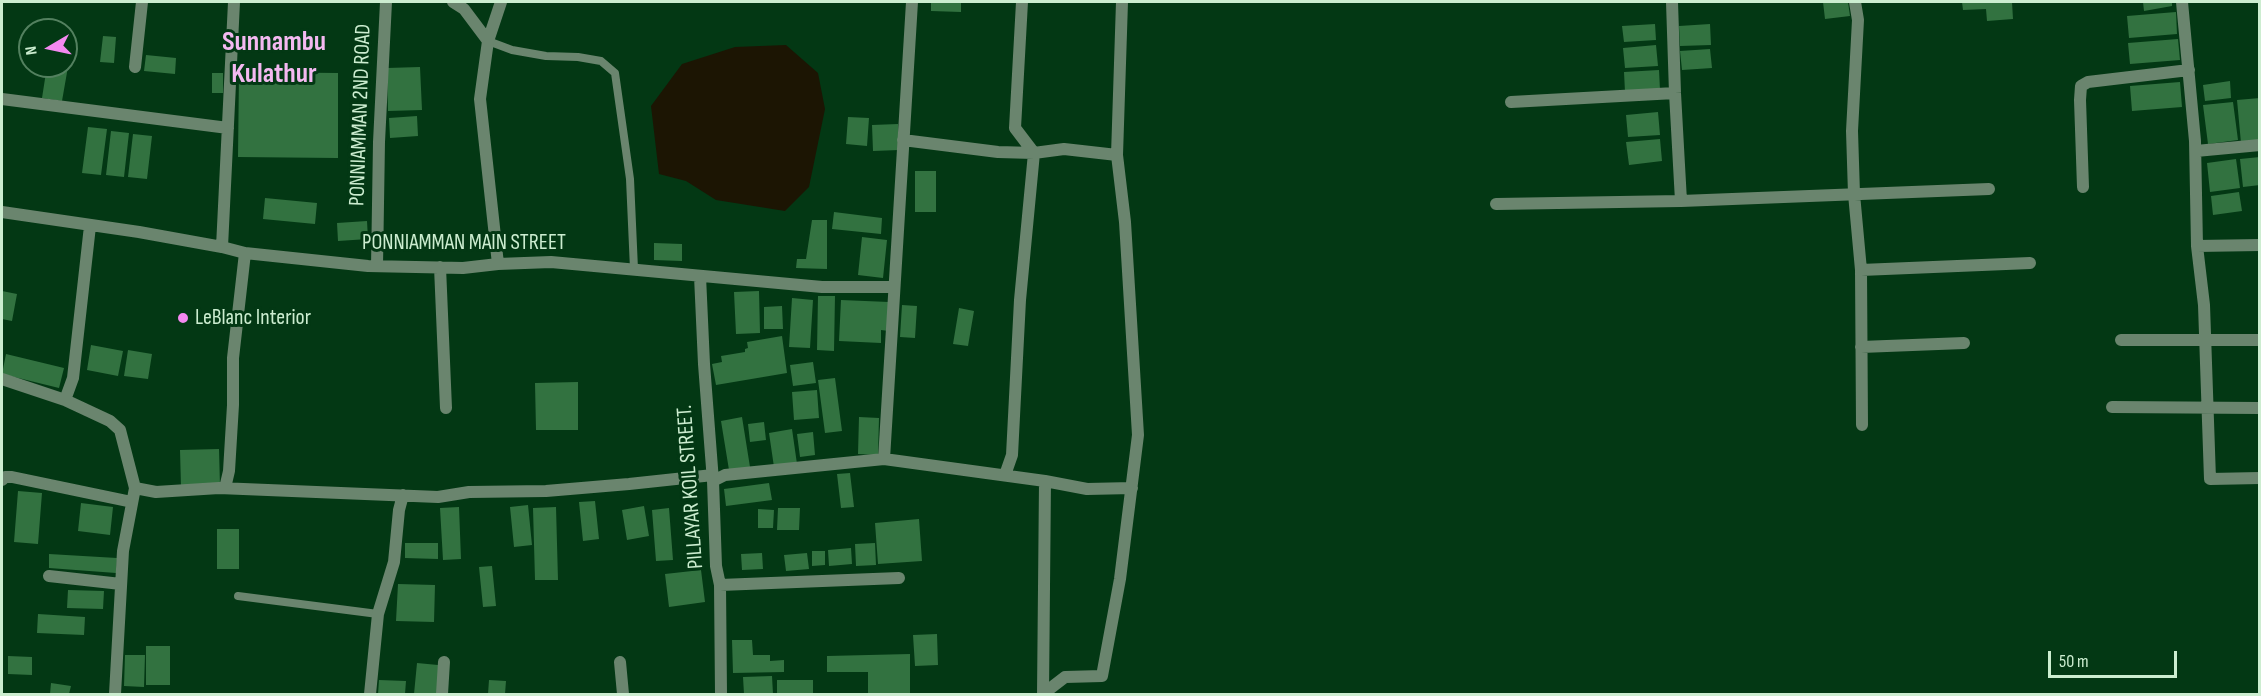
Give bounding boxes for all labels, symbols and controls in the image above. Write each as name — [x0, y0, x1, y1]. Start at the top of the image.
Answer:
north arrow — [18, 18, 78, 78]
street label: PONNIAMMAN 2ND ROAD — [345, 23, 377, 207]
district label: Sunnambu Kulathur — [222, 26, 326, 92]
text: N — [22, 45, 42, 56]
street label: PONNIAMMAN MAIN STREET — [362, 230, 566, 256]
place label: LeBlanc Interior — [195, 305, 311, 331]
marker: LeBlanc Interior — [176, 311, 190, 325]
street label: PILLAYAR KOIL STREET. — [672, 404, 710, 570]
scale bar — [2051, 639, 2180, 677]
text: 50 m — [2059, 651, 2089, 672]

